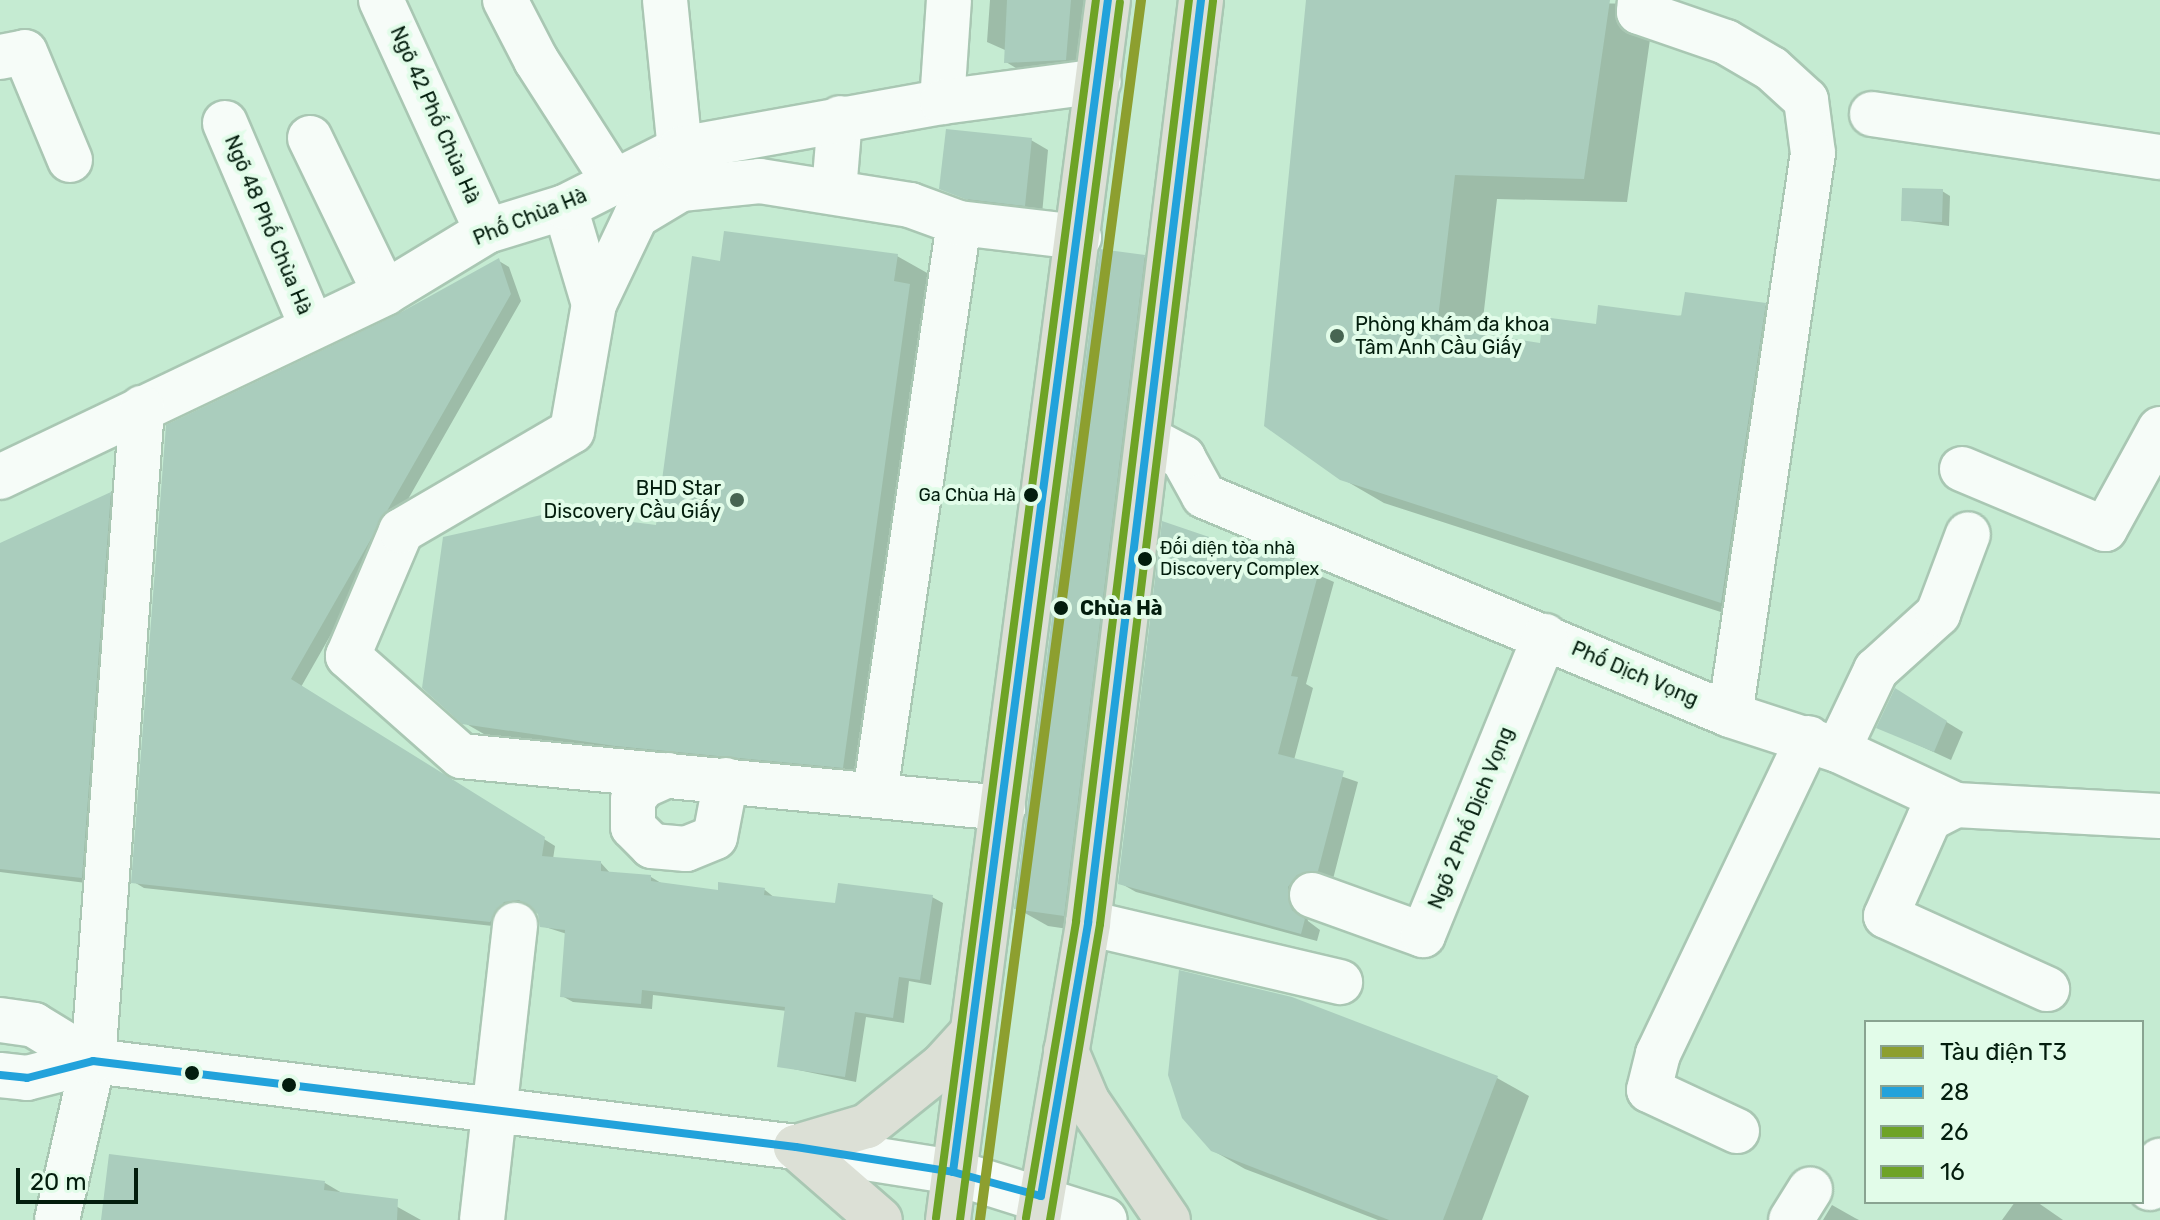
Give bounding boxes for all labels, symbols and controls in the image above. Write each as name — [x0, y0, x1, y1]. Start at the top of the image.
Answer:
street label: Ngõ 42 Phố Chùa Hà — [385, 23, 485, 207]
street label: Ngõ 48 Phố Chùa Hà — [219, 132, 317, 318]
street label: Phố Chùa Hà — [470, 183, 590, 251]
place label: Phòng khám đa khoa Tâm Anh Cầu Giấy — [1355, 312, 1550, 359]
marker: Phòng khám đa khoa Tâm Anh Cầu Giấy — [1326, 325, 1348, 347]
place label: BHD Star Discovery Cầu Giấy — [543, 476, 721, 523]
place label: Ga Chùa Hà — [918, 484, 1016, 506]
marker: Ga Chùa Hà — [1023, 487, 1039, 503]
marker: BHD Star Discovery Cầu Giấy — [728, 491, 746, 509]
place label: Đối diện tòa nhà Discovery Complex — [1160, 538, 1320, 580]
marker: Đối diện tòa nhà Discovery Complex — [1137, 551, 1153, 567]
marker: Chùa Hà — [1049, 596, 1073, 620]
place label: Chùa Hà — [1080, 596, 1163, 620]
street label: Phố Dịch Vọng — [1568, 636, 1702, 712]
street label: Ngõ 2 Phố Dịch Vọng — [1423, 723, 1519, 913]
legend — [1864, 1020, 2144, 1204]
text: Tàu điện T3 — [1940, 1038, 2067, 1066]
unlabelled marker — [184, 1065, 200, 1081]
unlabelled marker — [281, 1077, 297, 1093]
text: 28 — [1940, 1078, 1969, 1106]
text: 26 — [1940, 1118, 1969, 1146]
scale bar — [20, 1152, 142, 1202]
text: 16 — [1940, 1158, 1965, 1186]
text: 20 m — [30, 1168, 87, 1196]

